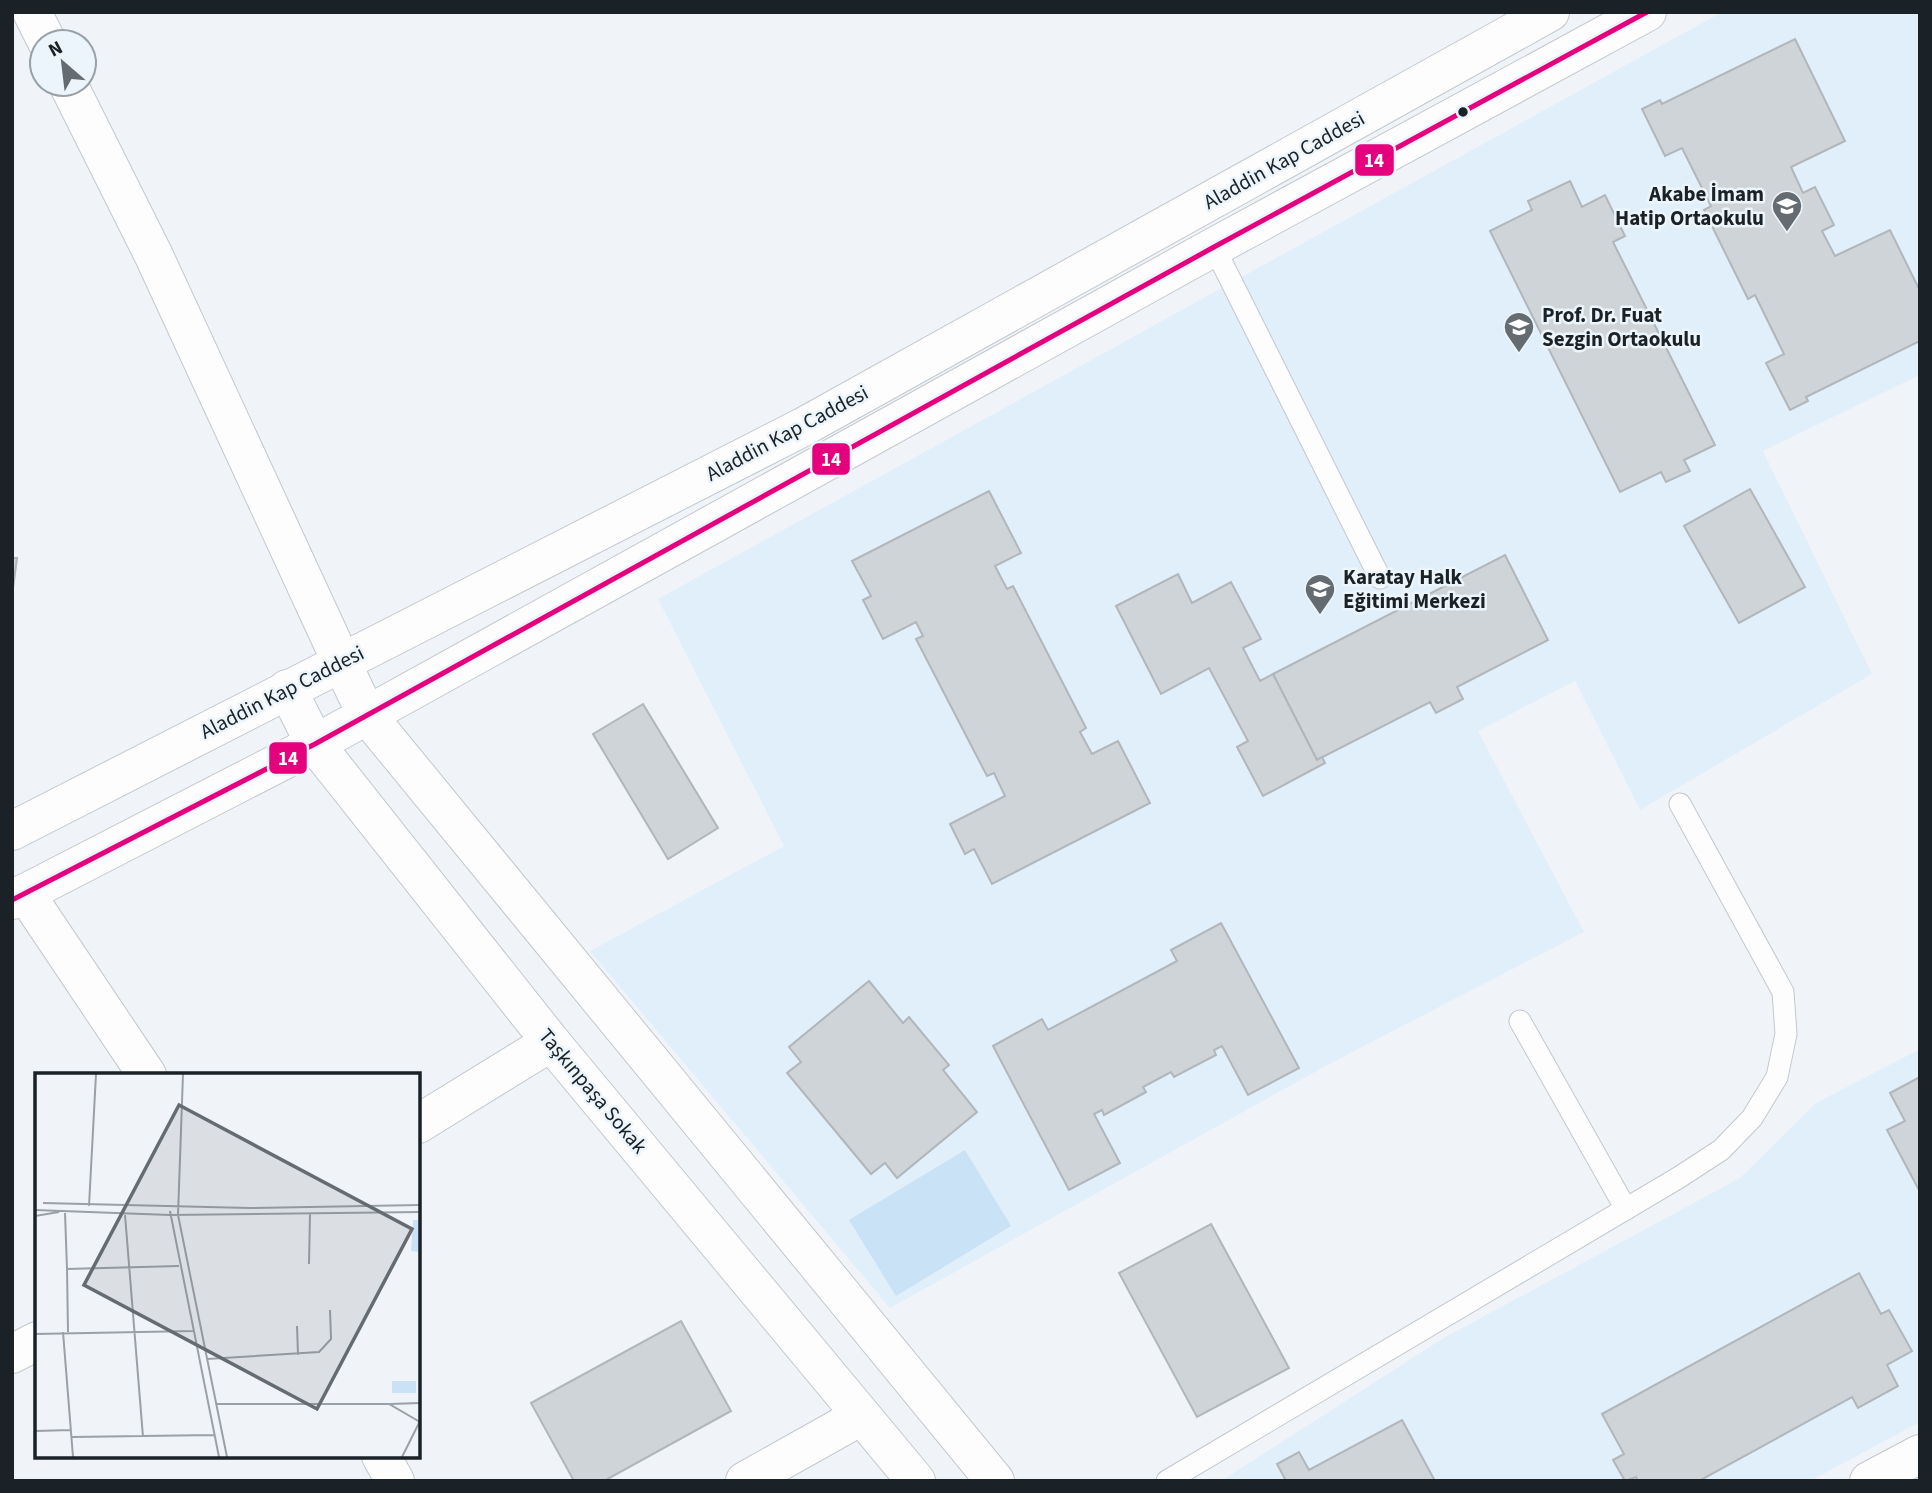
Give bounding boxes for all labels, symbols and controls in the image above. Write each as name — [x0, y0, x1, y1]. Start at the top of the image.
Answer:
north arrow — [28, 28, 98, 98]
text: N — [44, 34, 68, 64]
street label: Aladdin Kap Caddesi — [1198, 103, 1370, 217]
unlabelled marker — [1456, 105, 1470, 119]
line badge: 14 — [1354, 143, 1395, 177]
text: 14 — [1364, 148, 1384, 175]
place label: Akabe İmam Hatip Ortaokulu — [1615, 179, 1764, 233]
school or university icon: Akabe İmam Hatip Ortaokulu — [1770, 189, 1804, 233]
place label: Prof. Dr. Fuat Sezgin Ortaokulu — [1542, 300, 1701, 354]
school or university icon: Prof. Dr. Fuat Sezgin Ortaokulu — [1502, 310, 1536, 354]
street label: Aladdin Kap Caddesi — [700, 377, 874, 489]
line badge: 14 — [811, 442, 851, 476]
text: 14 — [821, 447, 841, 474]
place label: Karatay Halk Eğitimi Merkezi — [1343, 562, 1486, 616]
school or university icon: Karatay Halk Eğitimi Merkezi — [1303, 572, 1337, 616]
street label: Aladdin Kap Caddesi — [195, 638, 369, 746]
line badge: 14 — [268, 741, 308, 775]
text: 14 — [278, 746, 298, 773]
street label: Taşkınpaşa Sokak — [532, 1022, 655, 1161]
inset map — [35, 1073, 420, 1458]

